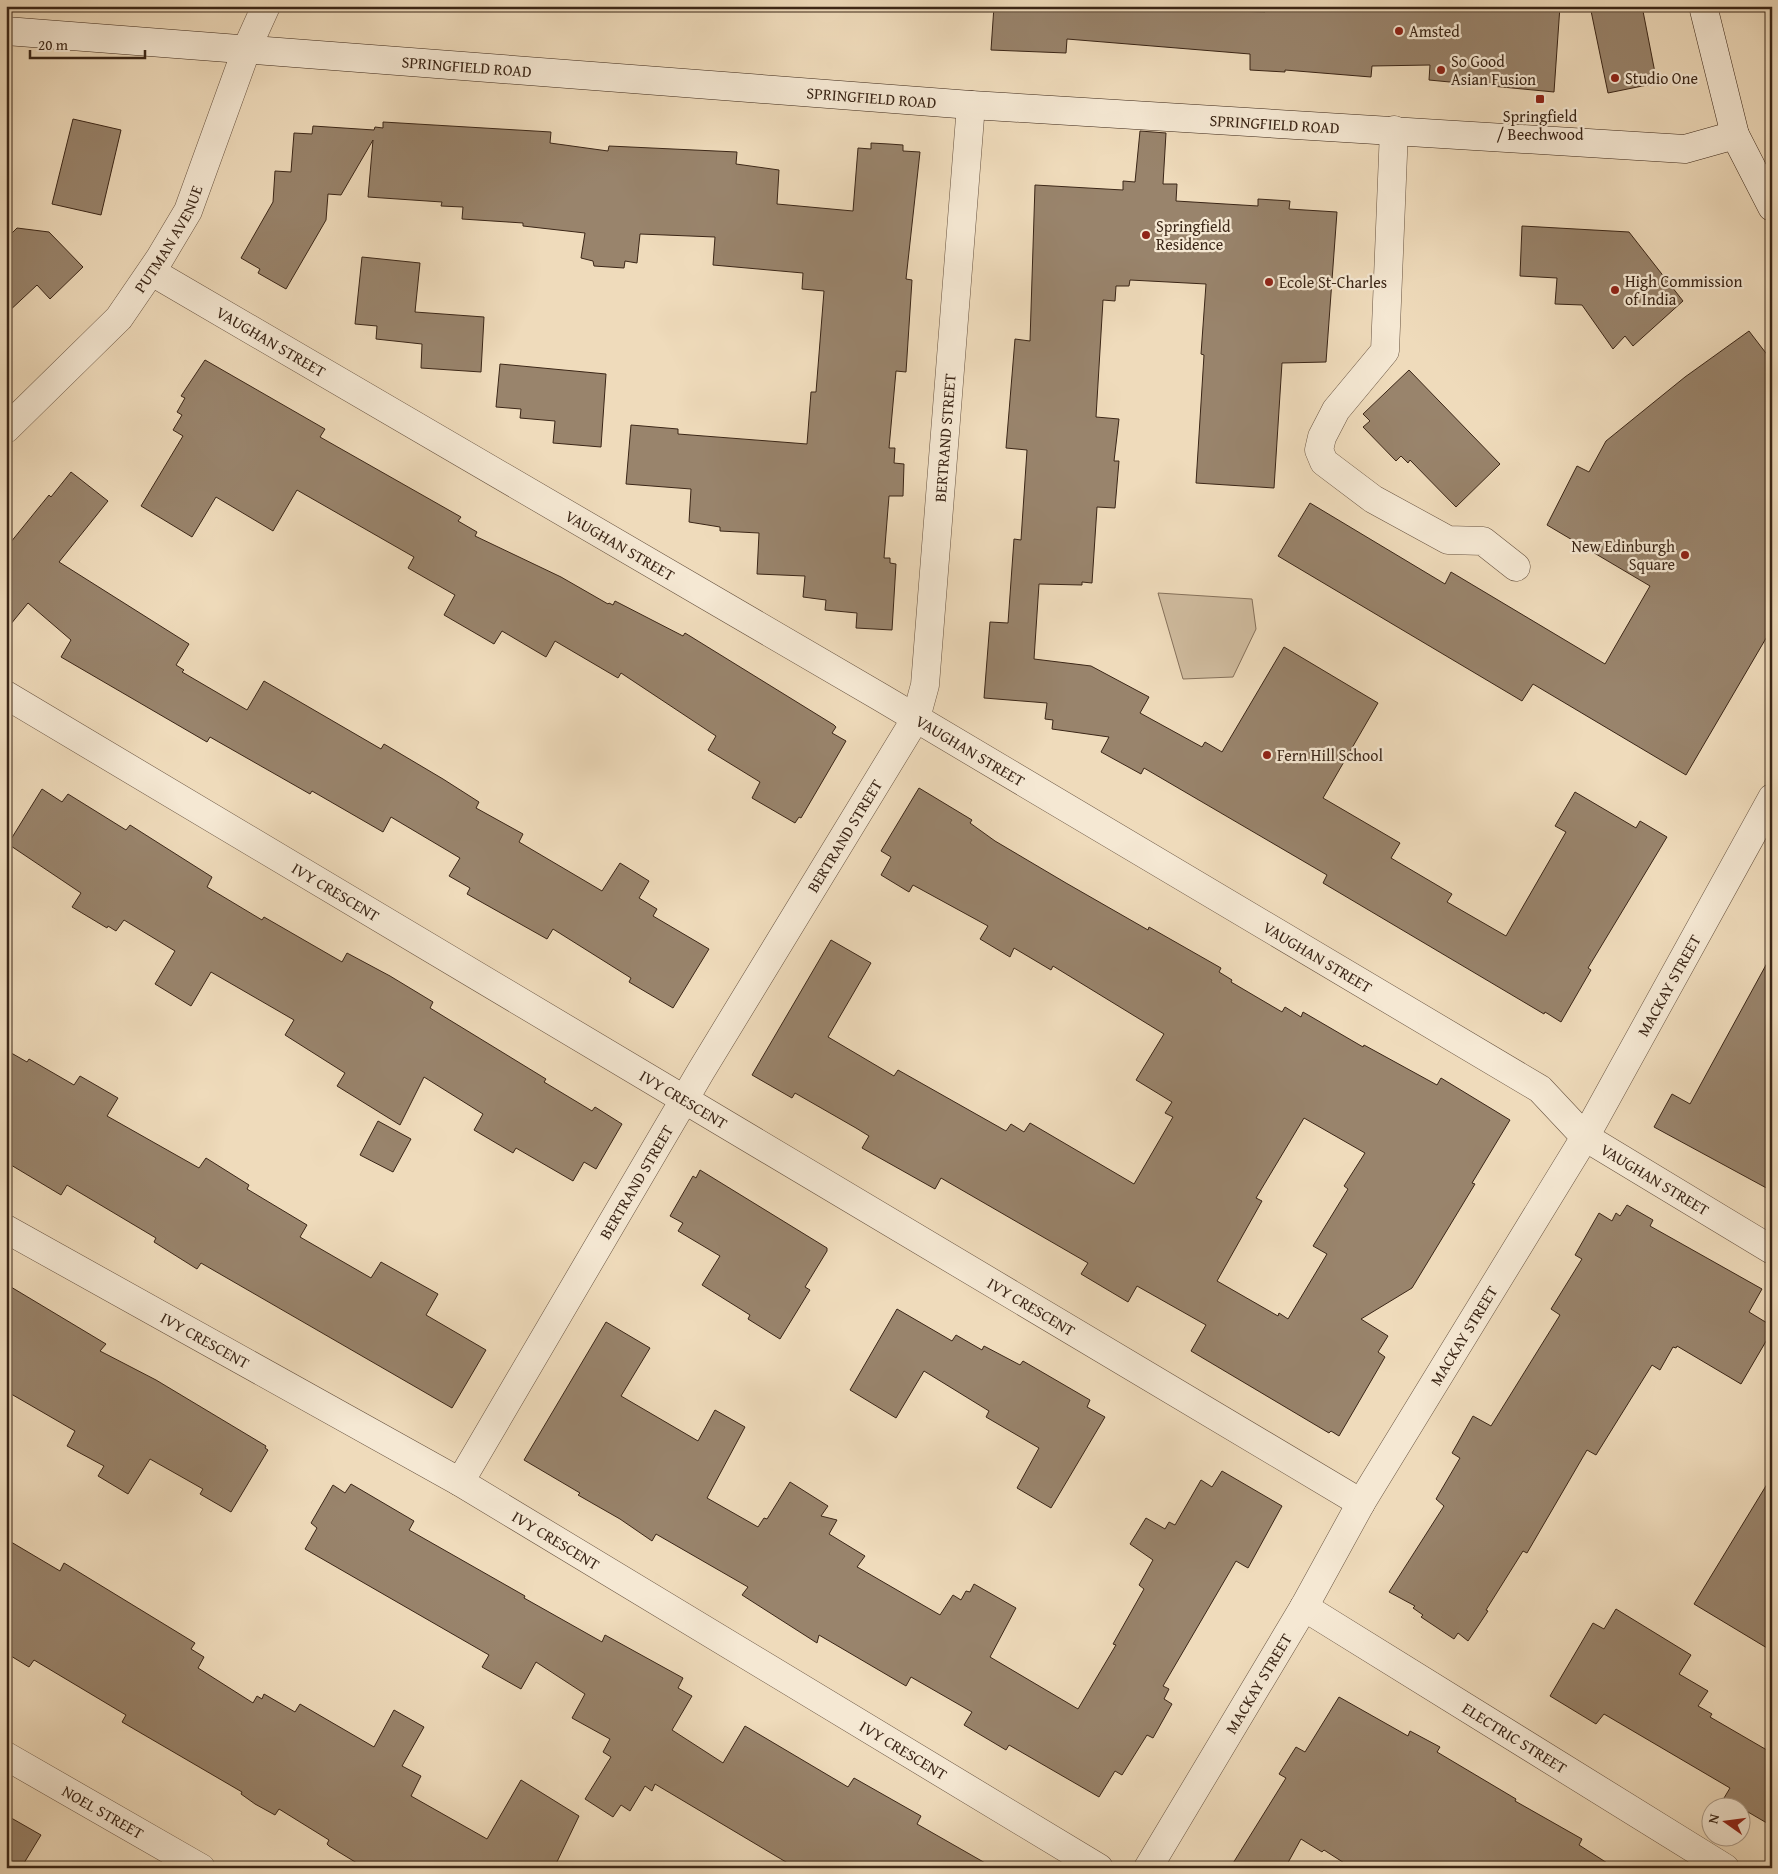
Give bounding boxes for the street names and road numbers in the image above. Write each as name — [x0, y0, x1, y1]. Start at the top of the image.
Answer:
street label: SPRINGFIELD ROAD — [401, 49, 533, 83]
street label: SPRINGFIELD ROAD — [806, 80, 938, 114]
street label: SPRINGFIELD ROAD — [1209, 108, 1341, 140]
street label: PUTMAN AVENUE — [128, 182, 208, 297]
street label: VAUGHAN STREET — [212, 300, 331, 383]
street label: BERTRAND STREET — [928, 373, 962, 503]
street label: VAUGHAN STREET — [561, 504, 680, 587]
street label: VAUGHAN STREET — [911, 709, 1030, 792]
street label: BERTRAND STREET — [801, 774, 888, 897]
street label: IVY CRESCENT — [287, 856, 384, 927]
street label: VAUGHAN STREET — [1258, 915, 1377, 999]
street label: MACKAY STREET — [1631, 930, 1707, 1041]
street label: IVY CRESCENT — [635, 1064, 732, 1135]
street label: BERTRAND STREET — [593, 1120, 679, 1243]
street label: VAUGHAN STREET — [1596, 1137, 1714, 1221]
street label: IVY CRESCENT — [983, 1271, 1080, 1342]
street label: MACKAY STREET — [1424, 1281, 1503, 1390]
street label: IVY CRESCENT — [156, 1306, 254, 1374]
street label: IVY CRESCENT — [508, 1504, 605, 1576]
street label: MACKAY STREET — [1219, 1629, 1298, 1738]
street label: ELECTRIC STREET — [1458, 1696, 1572, 1779]
street label: IVY CRESCENT — [855, 1714, 952, 1786]
street label: NOEL STREET — [58, 1779, 148, 1845]

